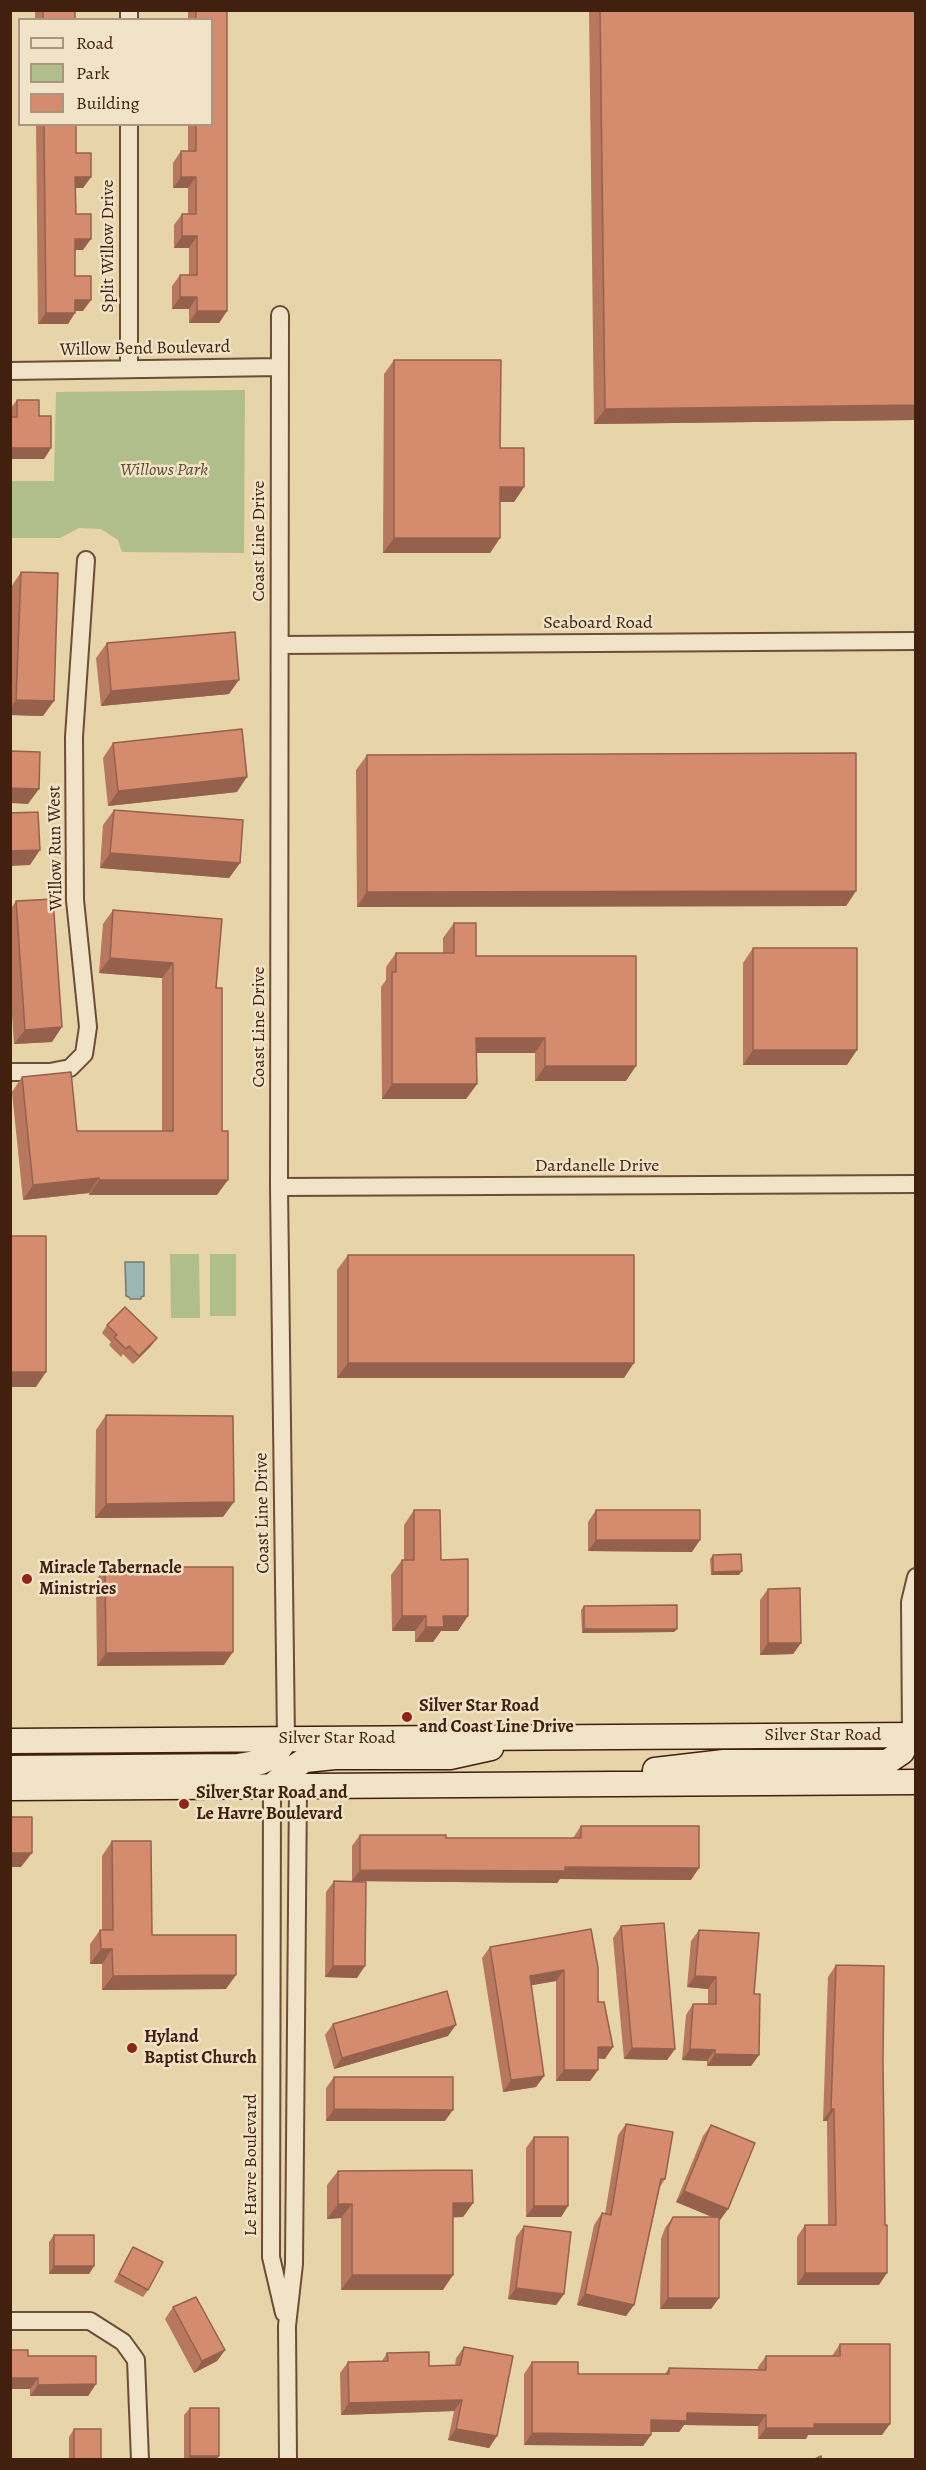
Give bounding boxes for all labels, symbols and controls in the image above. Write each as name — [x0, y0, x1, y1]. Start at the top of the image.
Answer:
legend — [18, 18, 213, 126]
text: Road — [76, 31, 113, 55]
text: Park — [76, 61, 110, 85]
text: Building — [76, 91, 140, 115]
street label: Split Willow Drive — [98, 179, 120, 313]
street label: Willow Bend Boulevard — [59, 337, 231, 361]
park label: Willows Park — [120, 460, 208, 482]
street label: Coast Line Drive — [249, 480, 271, 602]
street label: Seaboard Road — [543, 613, 653, 635]
street label: Willow Run West — [44, 785, 68, 911]
street label: Coast Line Drive — [249, 966, 271, 1088]
street label: Dardanelle Drive — [535, 1156, 659, 1178]
street label: Coast Line Drive — [251, 1452, 275, 1574]
place label: Miracle Tabernacle Ministries — [39, 1558, 182, 1600]
marker: Miracle Tabernacle Ministries — [20, 1572, 34, 1586]
place label: Silver Star Road and Coast Line Drive — [419, 1696, 574, 1738]
marker: Silver Star Road and Coast Line Drive — [400, 1710, 414, 1724]
street label: Silver Star Road — [765, 1725, 881, 1747]
street label: Silver Star Road — [279, 1728, 395, 1750]
place label: Silver Star Road and Le Havre Boulevard — [196, 1783, 348, 1826]
marker: Silver Star Road and Le Havre Boulevard — [177, 1797, 191, 1811]
place label: Hyland Baptist Church — [144, 2027, 257, 2070]
marker: Hyland Baptist Church — [125, 2041, 139, 2055]
street label: Le Havre Boulevard — [241, 2094, 263, 2236]

